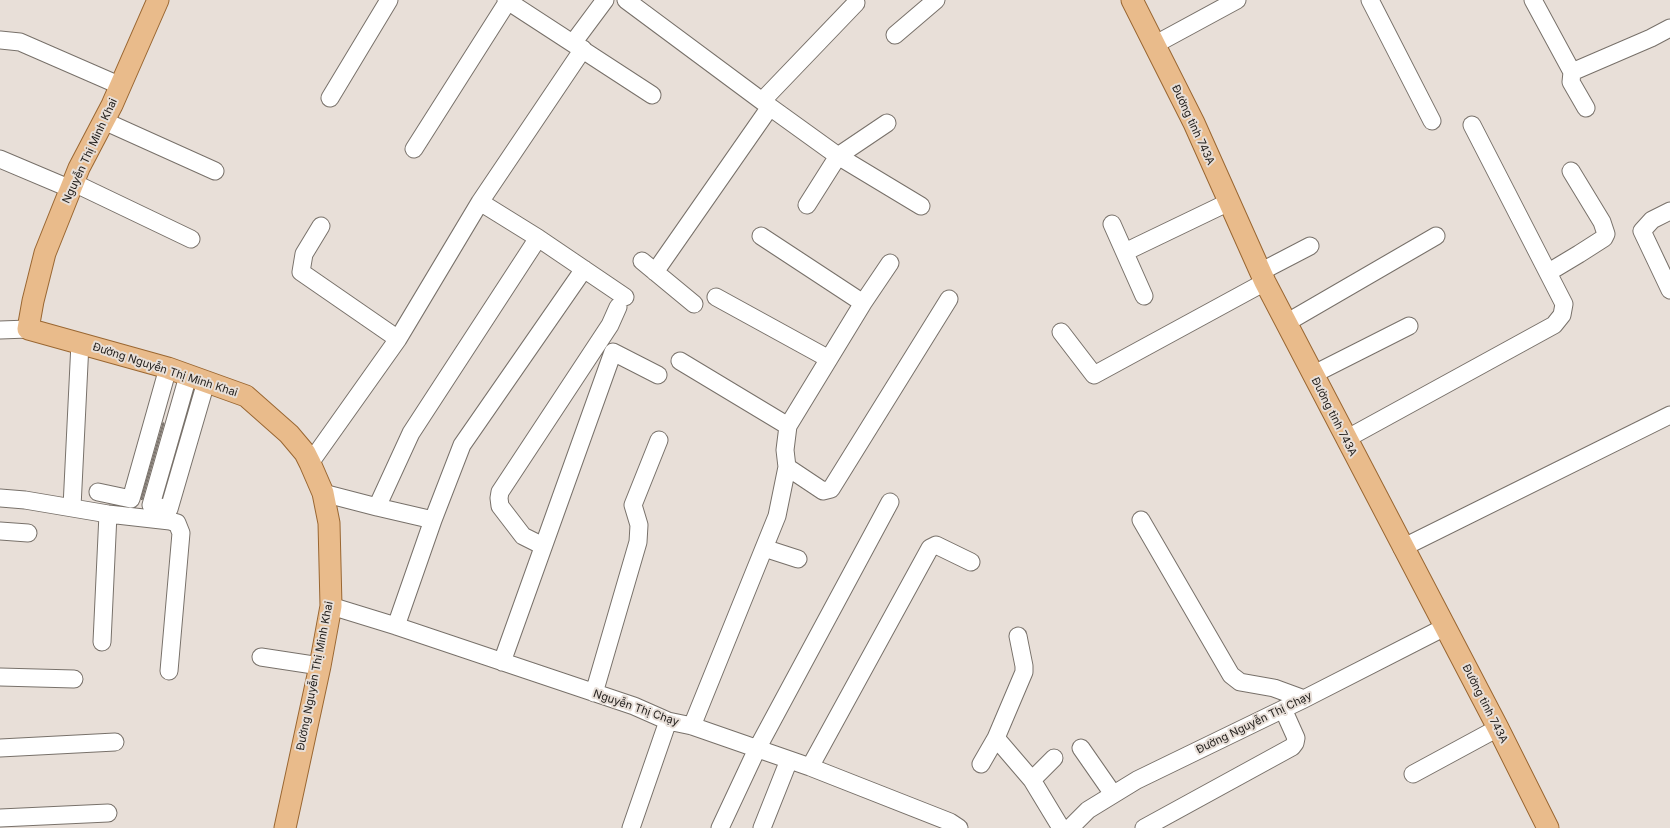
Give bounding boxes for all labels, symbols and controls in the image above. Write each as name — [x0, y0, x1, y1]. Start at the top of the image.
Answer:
street label: Đường tỉnh 743A — [1169, 83, 1217, 167]
street label: Nguyễn Thị Minh Khai — [60, 96, 120, 206]
street label: Đường Nguyễn Thị Minh Khai — [91, 340, 239, 400]
street label: Đường tỉnh 743A — [1308, 375, 1360, 459]
street label: Đường Nguyễn Thị Minh Khai — [294, 600, 336, 752]
street label: Đường tỉnh 743A — [1459, 662, 1511, 746]
street label: Nguyễn Thị Chạy — [591, 687, 681, 729]
street label: Đường Nguyễn Thị Chạy — [1194, 689, 1314, 757]

